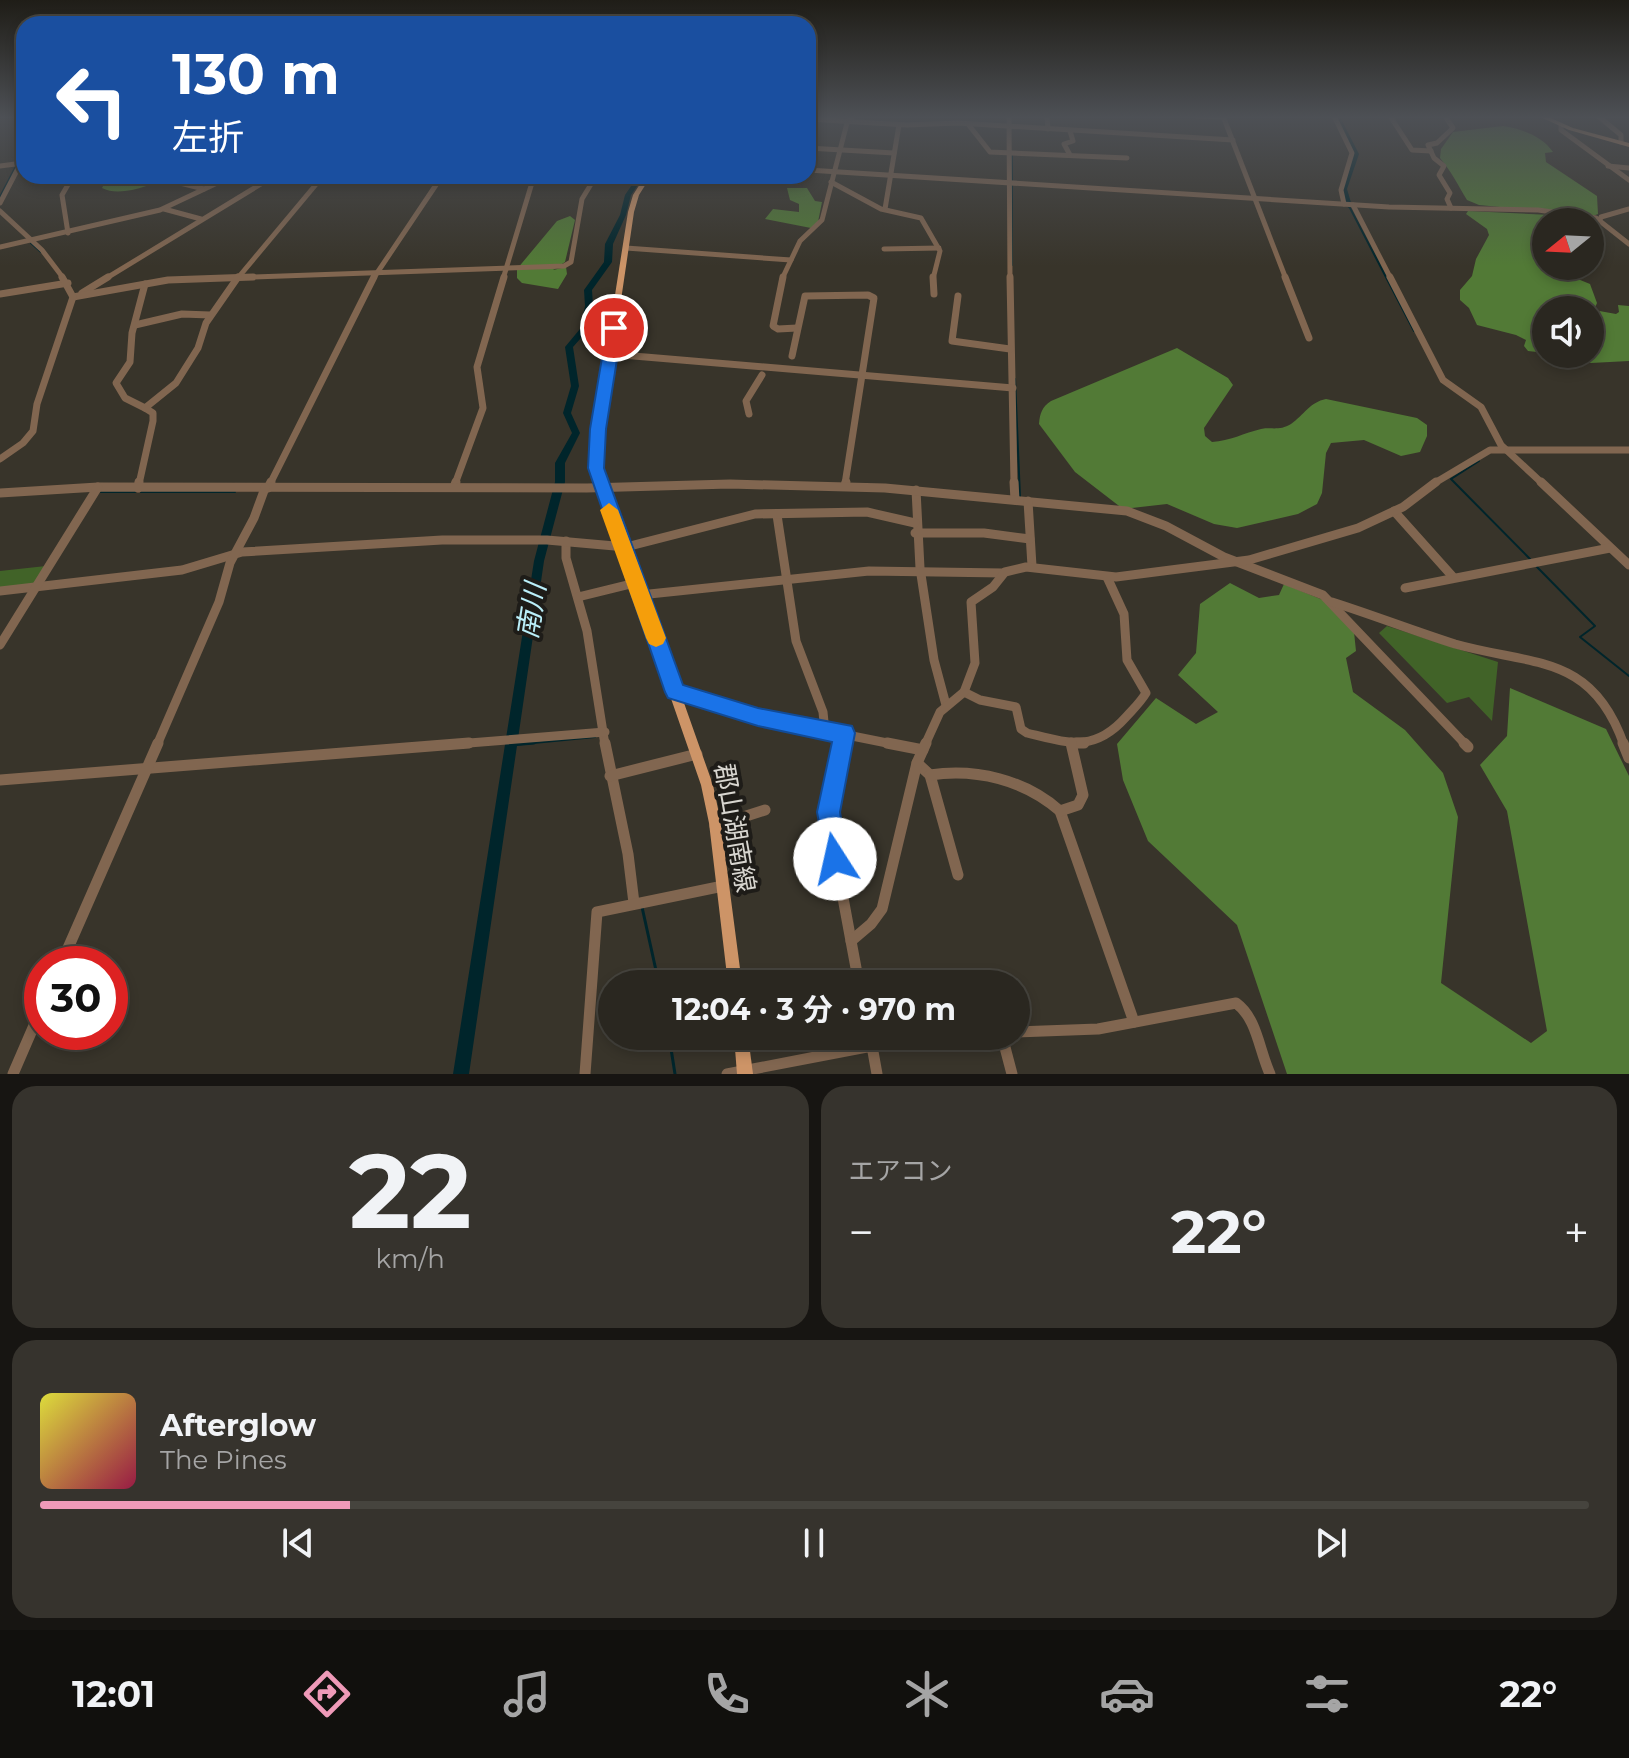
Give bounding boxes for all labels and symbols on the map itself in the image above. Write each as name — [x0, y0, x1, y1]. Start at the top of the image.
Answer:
north arrow — [1532, 208, 1604, 280]
pin — [580, 294, 648, 362]
water label: 南川 — [510, 578, 553, 641]
street label: 郡山湖南線 — [708, 761, 762, 895]
position arrow — [793, 817, 877, 901]
speed limit sign: 30 — [24, 946, 128, 1050]

